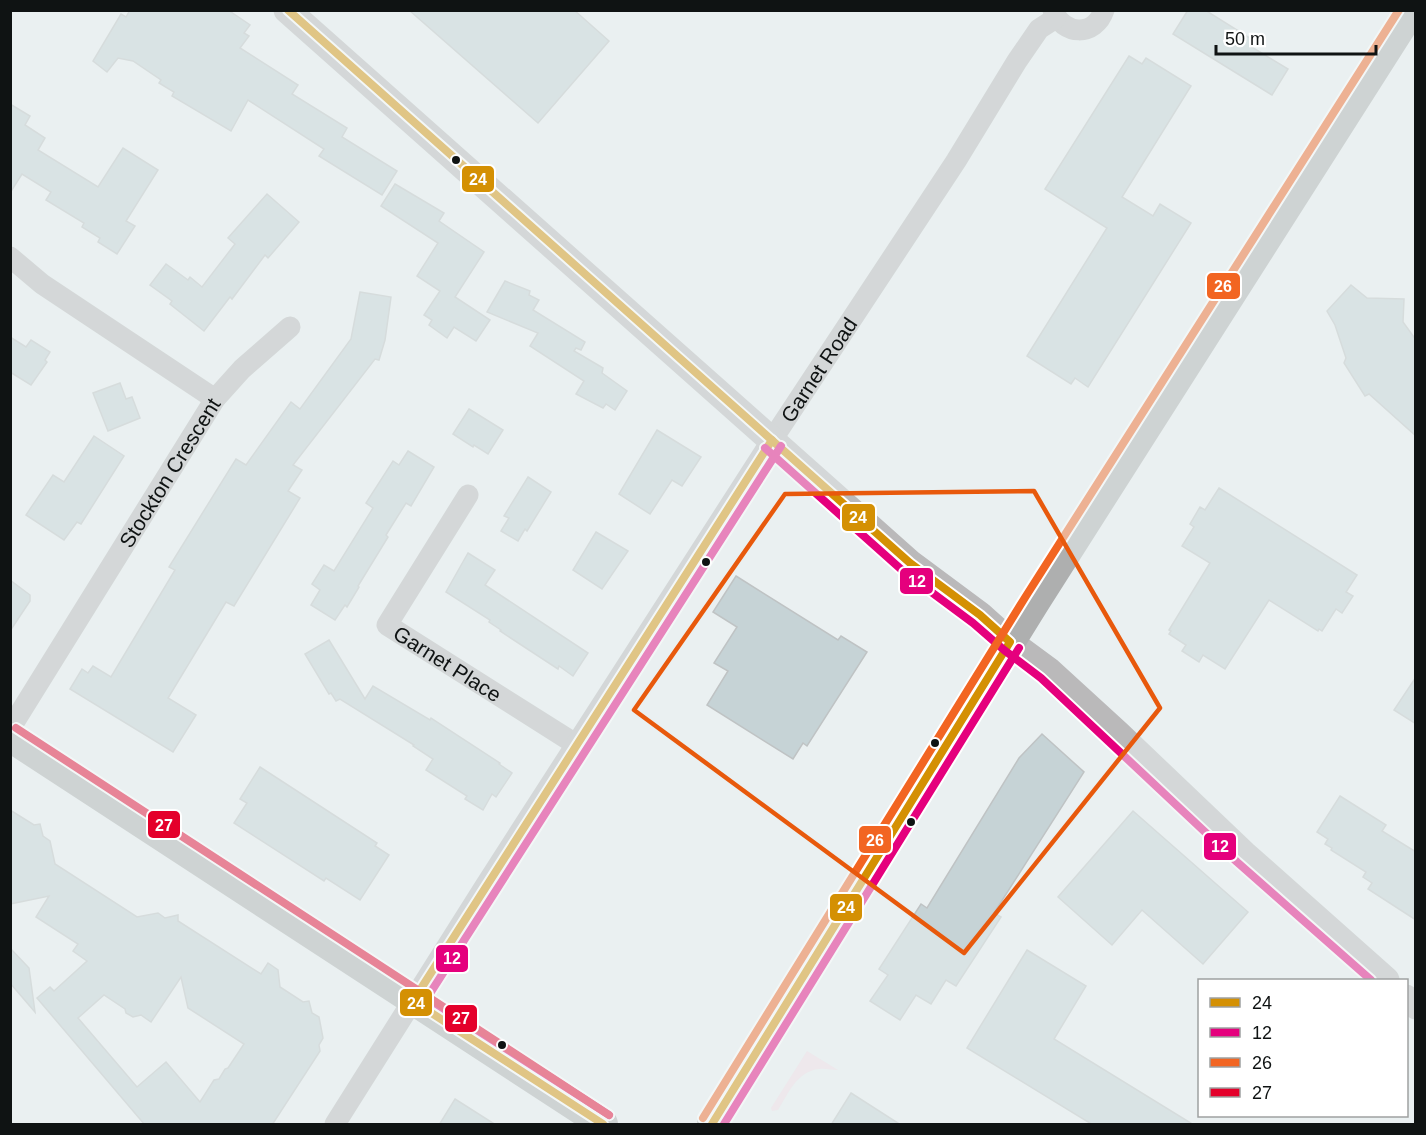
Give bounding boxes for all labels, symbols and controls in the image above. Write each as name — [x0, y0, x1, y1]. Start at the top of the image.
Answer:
scale bar — [1216, 18, 1376, 56]
text: 50 m — [1225, 29, 1265, 49]
unlabelled marker — [450, 154, 462, 166]
line badge: 24 — [461, 165, 495, 193]
text: 24 — [469, 171, 487, 188]
line badge: 26 — [1206, 272, 1241, 300]
text: 26 — [1214, 278, 1232, 295]
street label: Garnet Road — [776, 313, 861, 426]
street label: Stockton Crescent — [114, 393, 225, 551]
line badge: 24 — [841, 503, 876, 532]
text: 24 — [849, 509, 867, 526]
unlabelled marker — [700, 556, 712, 568]
line badge: 12 — [899, 567, 934, 595]
text: 12 — [908, 573, 926, 590]
street label: Garnet Place — [390, 621, 506, 706]
unlabelled marker — [929, 737, 941, 749]
line badge: 27 — [147, 810, 181, 839]
unlabelled marker — [905, 816, 917, 828]
text: 27 — [155, 817, 173, 834]
line badge: 26 — [858, 825, 892, 854]
text: 26 — [866, 832, 884, 849]
line badge: 12 — [1203, 832, 1237, 861]
text: 12 — [1211, 838, 1229, 855]
line badge: 24 — [829, 893, 863, 922]
text: 24 — [837, 899, 855, 916]
line badge: 12 — [435, 944, 469, 973]
text: 12 — [443, 950, 461, 967]
legend — [1198, 979, 1408, 1117]
line badge: 24 — [399, 988, 433, 1017]
text: 24 — [1252, 993, 1272, 1013]
text: 24 — [407, 995, 425, 1012]
line badge: 27 — [444, 1004, 478, 1033]
text: 27 — [452, 1010, 470, 1027]
text: 12 — [1252, 1023, 1272, 1043]
unlabelled marker — [496, 1039, 508, 1051]
text: 26 — [1252, 1053, 1272, 1073]
text: 27 — [1252, 1083, 1272, 1103]

